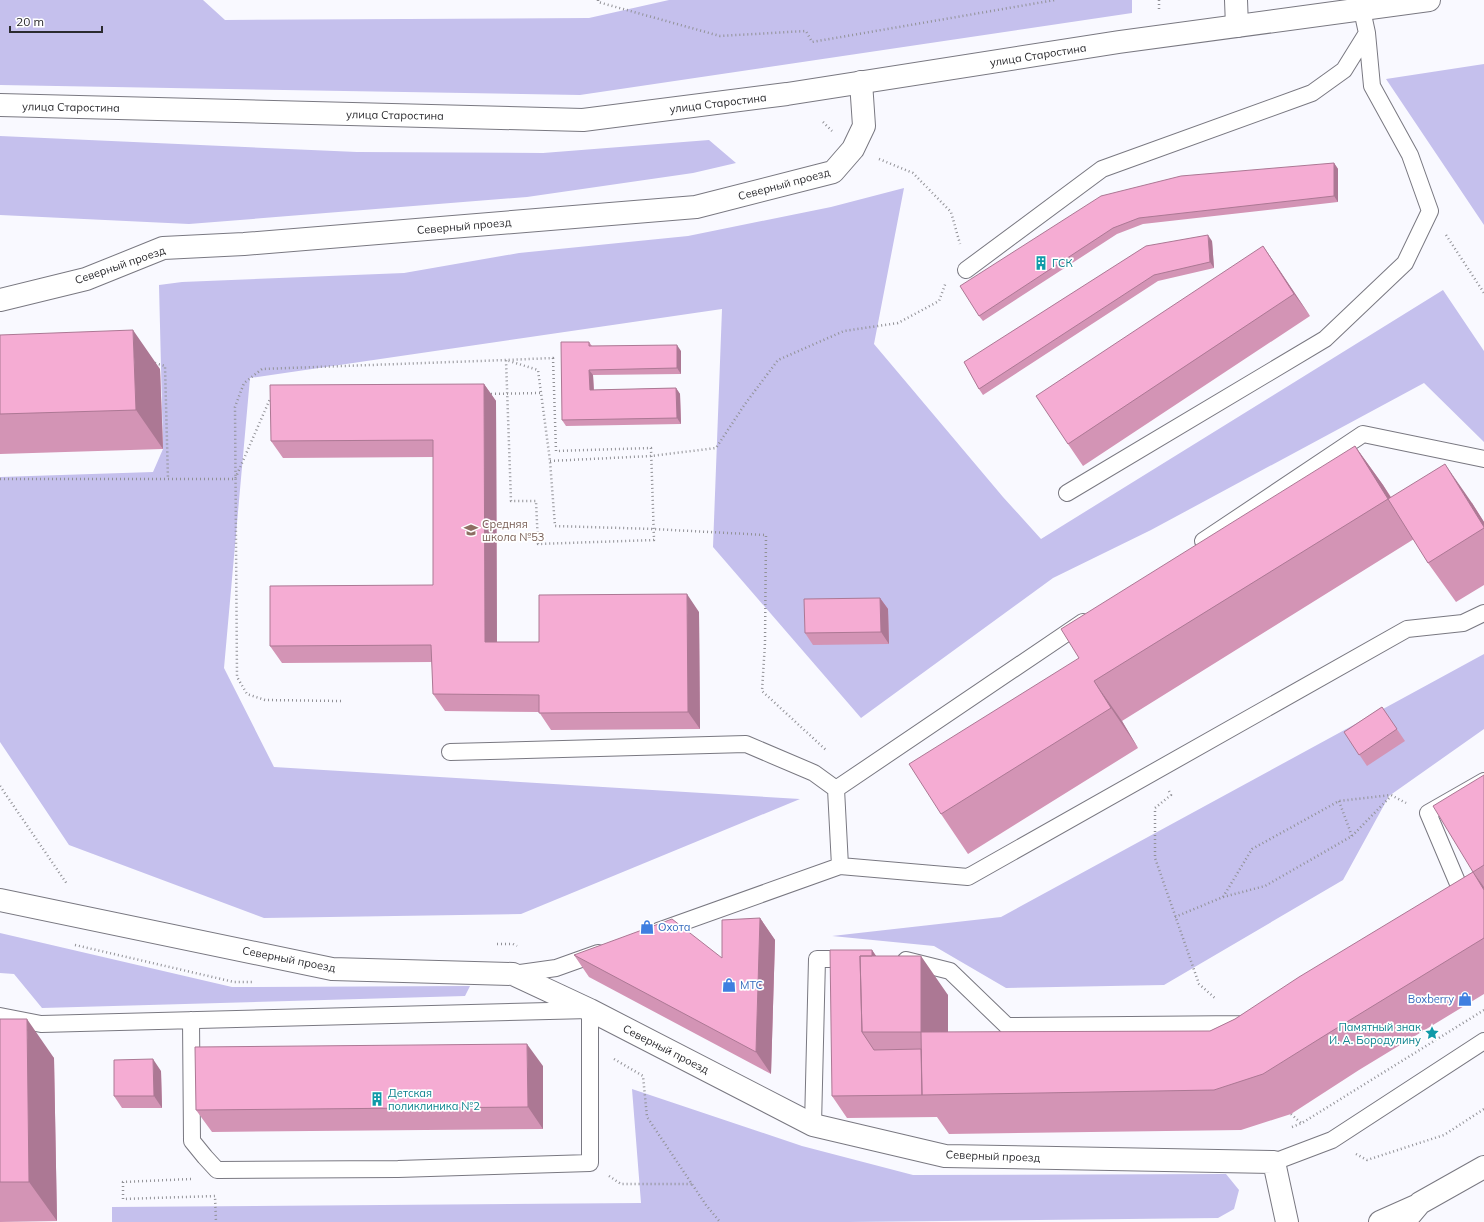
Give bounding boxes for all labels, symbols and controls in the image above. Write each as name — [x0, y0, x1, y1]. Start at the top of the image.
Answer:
scale bar — [10, 8, 102, 34]
text: 20 m — [16, 14, 44, 29]
street label: улица Старостина — [989, 40, 1087, 70]
street label: улица Старостина — [669, 90, 767, 116]
street label: улица Старостина — [22, 99, 120, 115]
street label: улица Старостина — [346, 107, 444, 123]
street label: Северный проезд — [736, 165, 832, 203]
street label: Северный проезд — [416, 215, 512, 237]
street label: Северный проезд — [73, 243, 167, 287]
building icon: ГСК — [1033, 255, 1049, 271]
place label: ГСК — [1052, 256, 1074, 270]
place label: Средняя школа №53 — [482, 517, 544, 544]
school or university icon: Средняя школа №53 — [463, 522, 479, 538]
shop icon: Охота — [639, 919, 655, 935]
place label: Охота — [658, 920, 690, 934]
street label: Северный проезд — [241, 943, 337, 975]
shop icon: МТС — [721, 977, 737, 993]
place label: МТС — [740, 978, 763, 992]
shop icon: Boxberry — [1457, 991, 1473, 1007]
place label: Boxberry — [1408, 992, 1454, 1006]
place label: Памятный знак И. А. Бородулину — [1329, 1020, 1421, 1047]
street label: Северный проезд — [621, 1021, 712, 1077]
place icon: Памятный знак И. А. Бородулину — [1424, 1025, 1440, 1041]
place label: Детская поликлиника №2 — [388, 1086, 480, 1113]
building icon: Детская поликлиника №2 — [369, 1091, 385, 1107]
street label: Северный проезд — [945, 1147, 1041, 1165]

